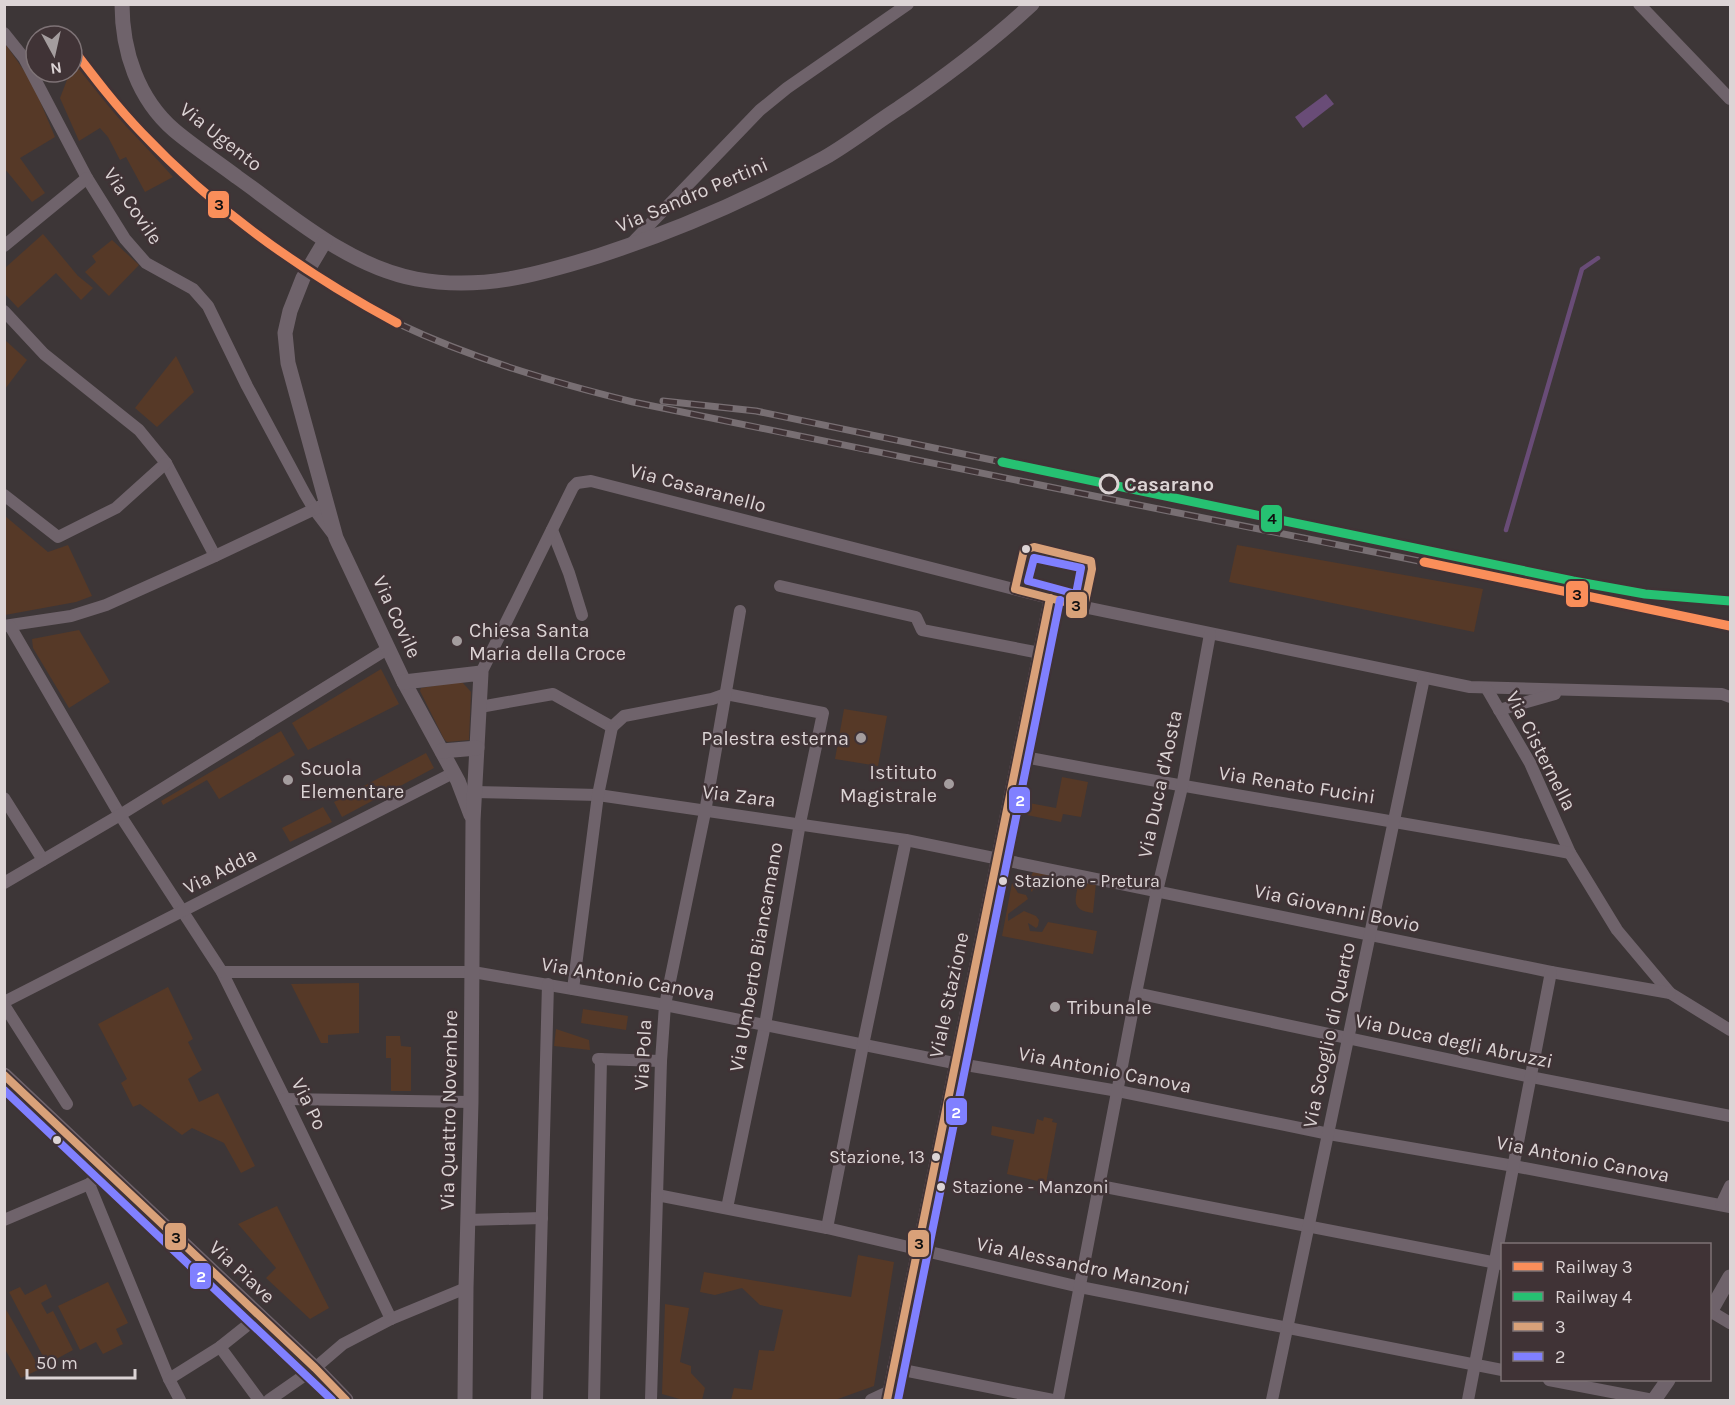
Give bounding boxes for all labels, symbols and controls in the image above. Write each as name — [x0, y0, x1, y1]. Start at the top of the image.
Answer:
north arrow — [24, 24, 84, 84]
text: N — [49, 58, 63, 79]
street label: Via Ugento — [175, 98, 267, 176]
street label: Via Sandro Pertini — [612, 153, 772, 237]
street label: Via Covile — [99, 163, 167, 249]
line badge: 3 — [207, 190, 230, 219]
text: 3 — [214, 195, 224, 214]
street label: Via Casaranello — [627, 459, 769, 517]
place label: Casarano — [1124, 473, 1214, 496]
marker: Casarano — [1099, 474, 1119, 494]
line badge: 4 — [1260, 504, 1283, 533]
text: 4 — [1267, 509, 1277, 528]
unlabelled marker — [1020, 543, 1032, 555]
street label: Via Covile — [368, 572, 426, 662]
line badge: 3 — [1565, 580, 1589, 608]
text: 3 — [1572, 585, 1582, 604]
line badge: 3 — [1065, 591, 1088, 619]
text: 3 — [1071, 596, 1081, 615]
place label: Chiesa Santa Maria della Croce — [469, 619, 626, 665]
marker: Chiesa Santa Maria della Croce — [450, 634, 464, 648]
street label: Via Cisternella — [1501, 687, 1581, 815]
street label: Via Duca d'Aosta — [1133, 708, 1187, 860]
place label: Palestra esterna — [701, 727, 849, 750]
marker: Palestra esterna — [854, 731, 868, 745]
place label: Scuola Elementare — [300, 757, 404, 803]
place label: Istituto Magistrale — [840, 761, 937, 807]
street label: Via Renato Fucini — [1217, 761, 1377, 809]
marker: Scuola Elementare — [281, 773, 295, 787]
marker: Istituto Magistrale — [942, 777, 956, 791]
street label: Via Zara — [701, 780, 777, 812]
line badge: 2 — [1008, 786, 1031, 814]
text: 2 — [1015, 791, 1025, 810]
street label: Via Umberto Biancamano — [724, 840, 788, 1074]
street label: Via Adda — [180, 843, 260, 899]
place label: Stazione - Pretura — [1014, 870, 1160, 892]
marker: Stazione - Pretura — [997, 875, 1009, 887]
street label: Via Giovanni Bovio — [1252, 879, 1422, 937]
street label: Viale Stazione — [924, 930, 974, 1060]
street label: Via Scoglio di Quarto — [1298, 940, 1360, 1130]
street label: Via Antonio Canova — [539, 952, 717, 1006]
place label: Tribunale — [1067, 996, 1152, 1019]
marker: Tribunale — [1048, 1000, 1062, 1014]
street label: Via Duca degli Abruzzi — [1353, 1009, 1555, 1073]
street label: Via Quattro Novembre — [436, 1010, 462, 1210]
street label: Via Pola — [630, 1019, 656, 1091]
street label: Via Antonio Canova — [1016, 1042, 1194, 1098]
street label: Via Po — [287, 1074, 331, 1134]
line badge: 2 — [945, 1097, 968, 1126]
text: 2 — [951, 1103, 961, 1122]
street label: Via Antonio Canova — [1494, 1131, 1672, 1187]
unlabelled marker — [51, 1134, 63, 1146]
place label: Stazione, 13 — [829, 1146, 925, 1168]
marker: Stazione, 13 — [930, 1151, 942, 1163]
place label: Stazione - Manzoni — [952, 1176, 1109, 1198]
marker: Stazione - Manzoni — [935, 1181, 947, 1193]
line badge: 3 — [164, 1222, 187, 1251]
text: 3 — [171, 1228, 181, 1247]
line badge: 3 — [907, 1229, 930, 1258]
street label: Via Alessandro Manzoni — [974, 1232, 1192, 1300]
text: 3 — [914, 1234, 924, 1253]
street label: Via Piave — [204, 1236, 280, 1308]
legend — [1501, 1243, 1711, 1381]
text: Railway 3 — [1555, 1256, 1633, 1278]
line badge: 2 — [189, 1262, 212, 1290]
text: 2 — [196, 1267, 206, 1286]
text: Railway 4 — [1555, 1286, 1632, 1308]
text: 3 — [1555, 1316, 1566, 1338]
scale bar — [27, 1342, 135, 1380]
text: 2 — [1555, 1346, 1565, 1368]
text: 50 m — [36, 1352, 78, 1374]

